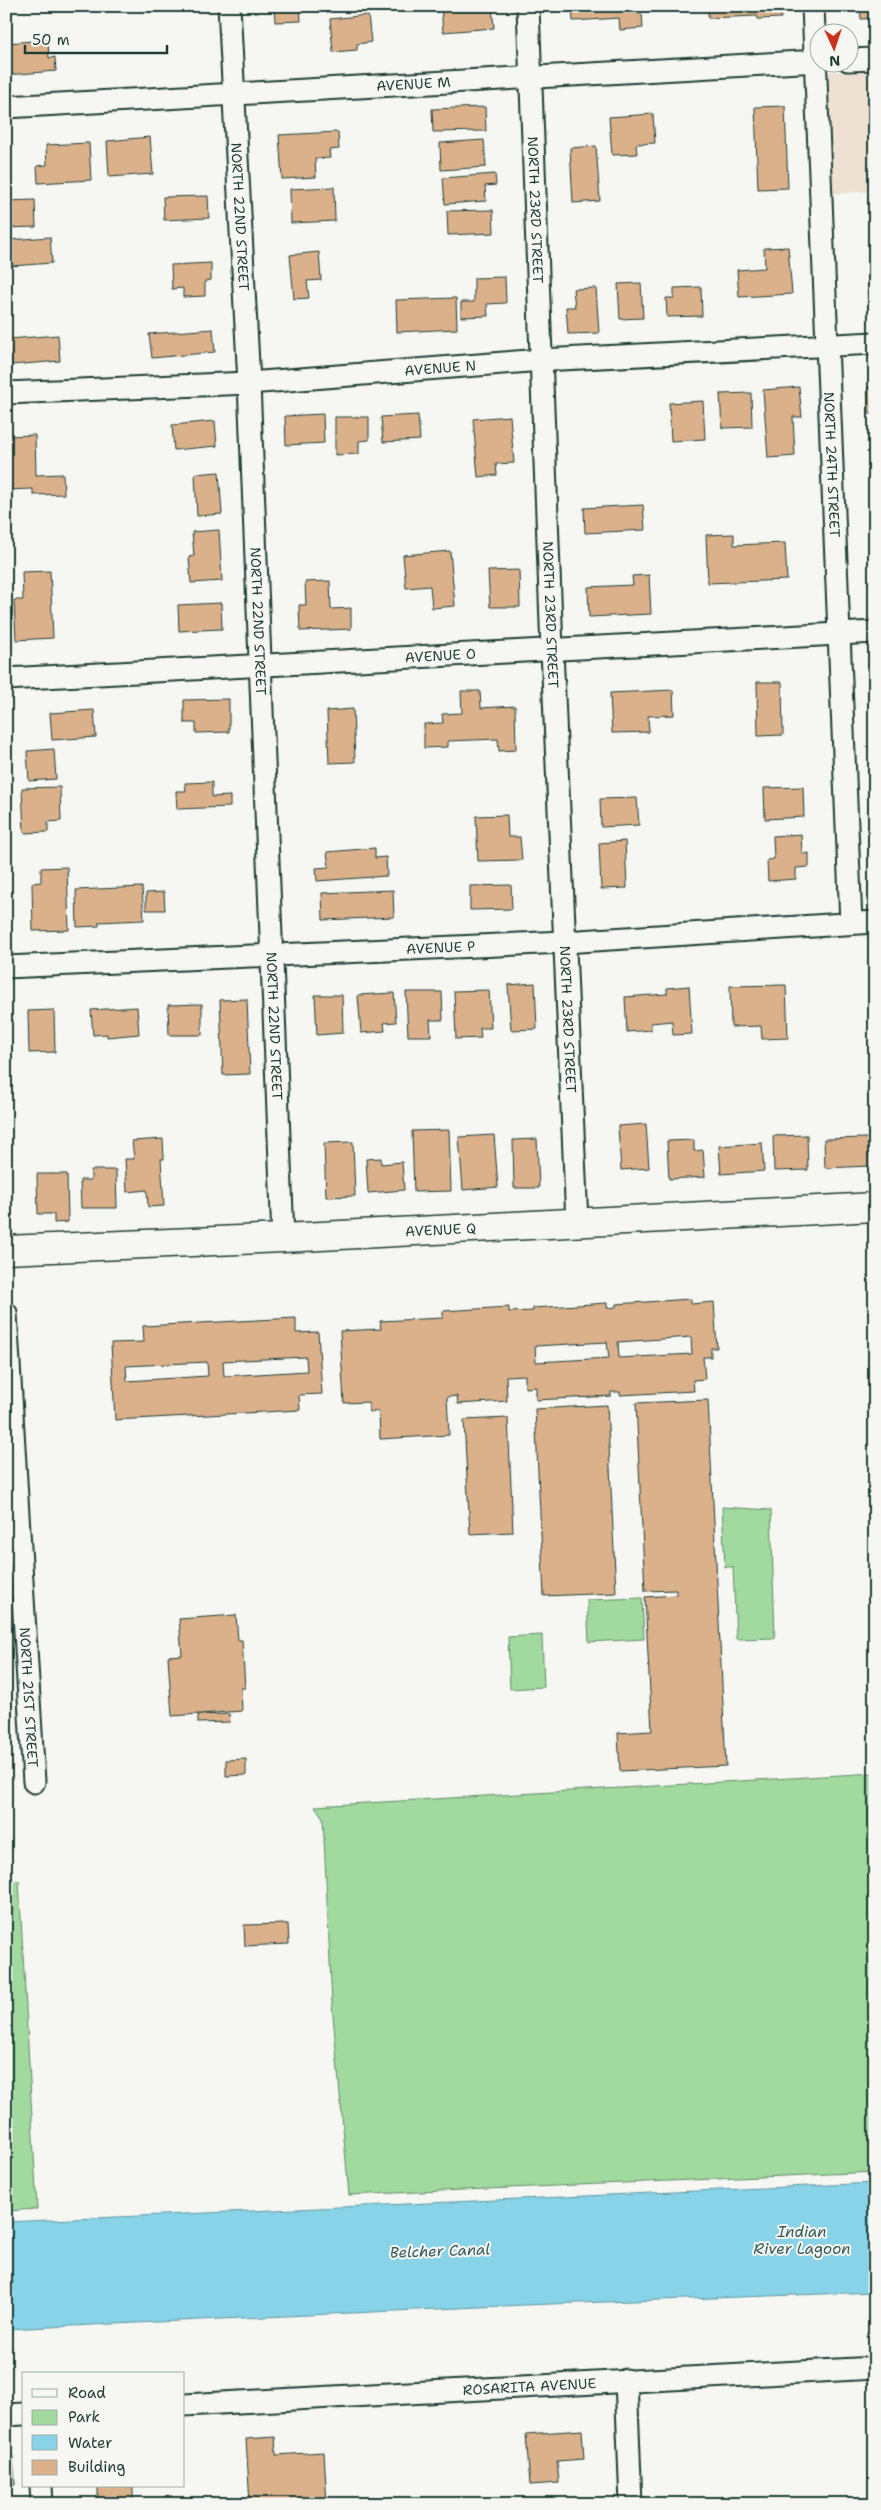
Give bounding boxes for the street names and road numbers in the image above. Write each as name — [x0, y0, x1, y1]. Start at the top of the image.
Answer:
street label: AVENUE M — [376, 73, 451, 95]
street label: NORTH 23RD STREET — [524, 136, 547, 284]
street label: NORTH 22ND STREET — [227, 142, 253, 292]
street label: AVENUE N — [404, 356, 477, 380]
street label: NORTH 24TH STREET — [820, 391, 844, 538]
street label: NORTH 23RD STREET — [539, 541, 563, 689]
street label: NORTH 22ND STREET — [247, 547, 270, 696]
street label: AVENUE O — [404, 645, 476, 666]
street label: AVENUE P — [406, 937, 476, 958]
street label: NORTH 23RD STREET — [556, 945, 580, 1094]
street label: NORTH 22ND STREET — [263, 951, 287, 1101]
street label: AVENUE Q — [404, 1219, 477, 1241]
street label: NORTH 21ST STREET — [16, 1627, 42, 1768]
street label: ROSARITA AVENUE — [462, 2374, 597, 2399]

